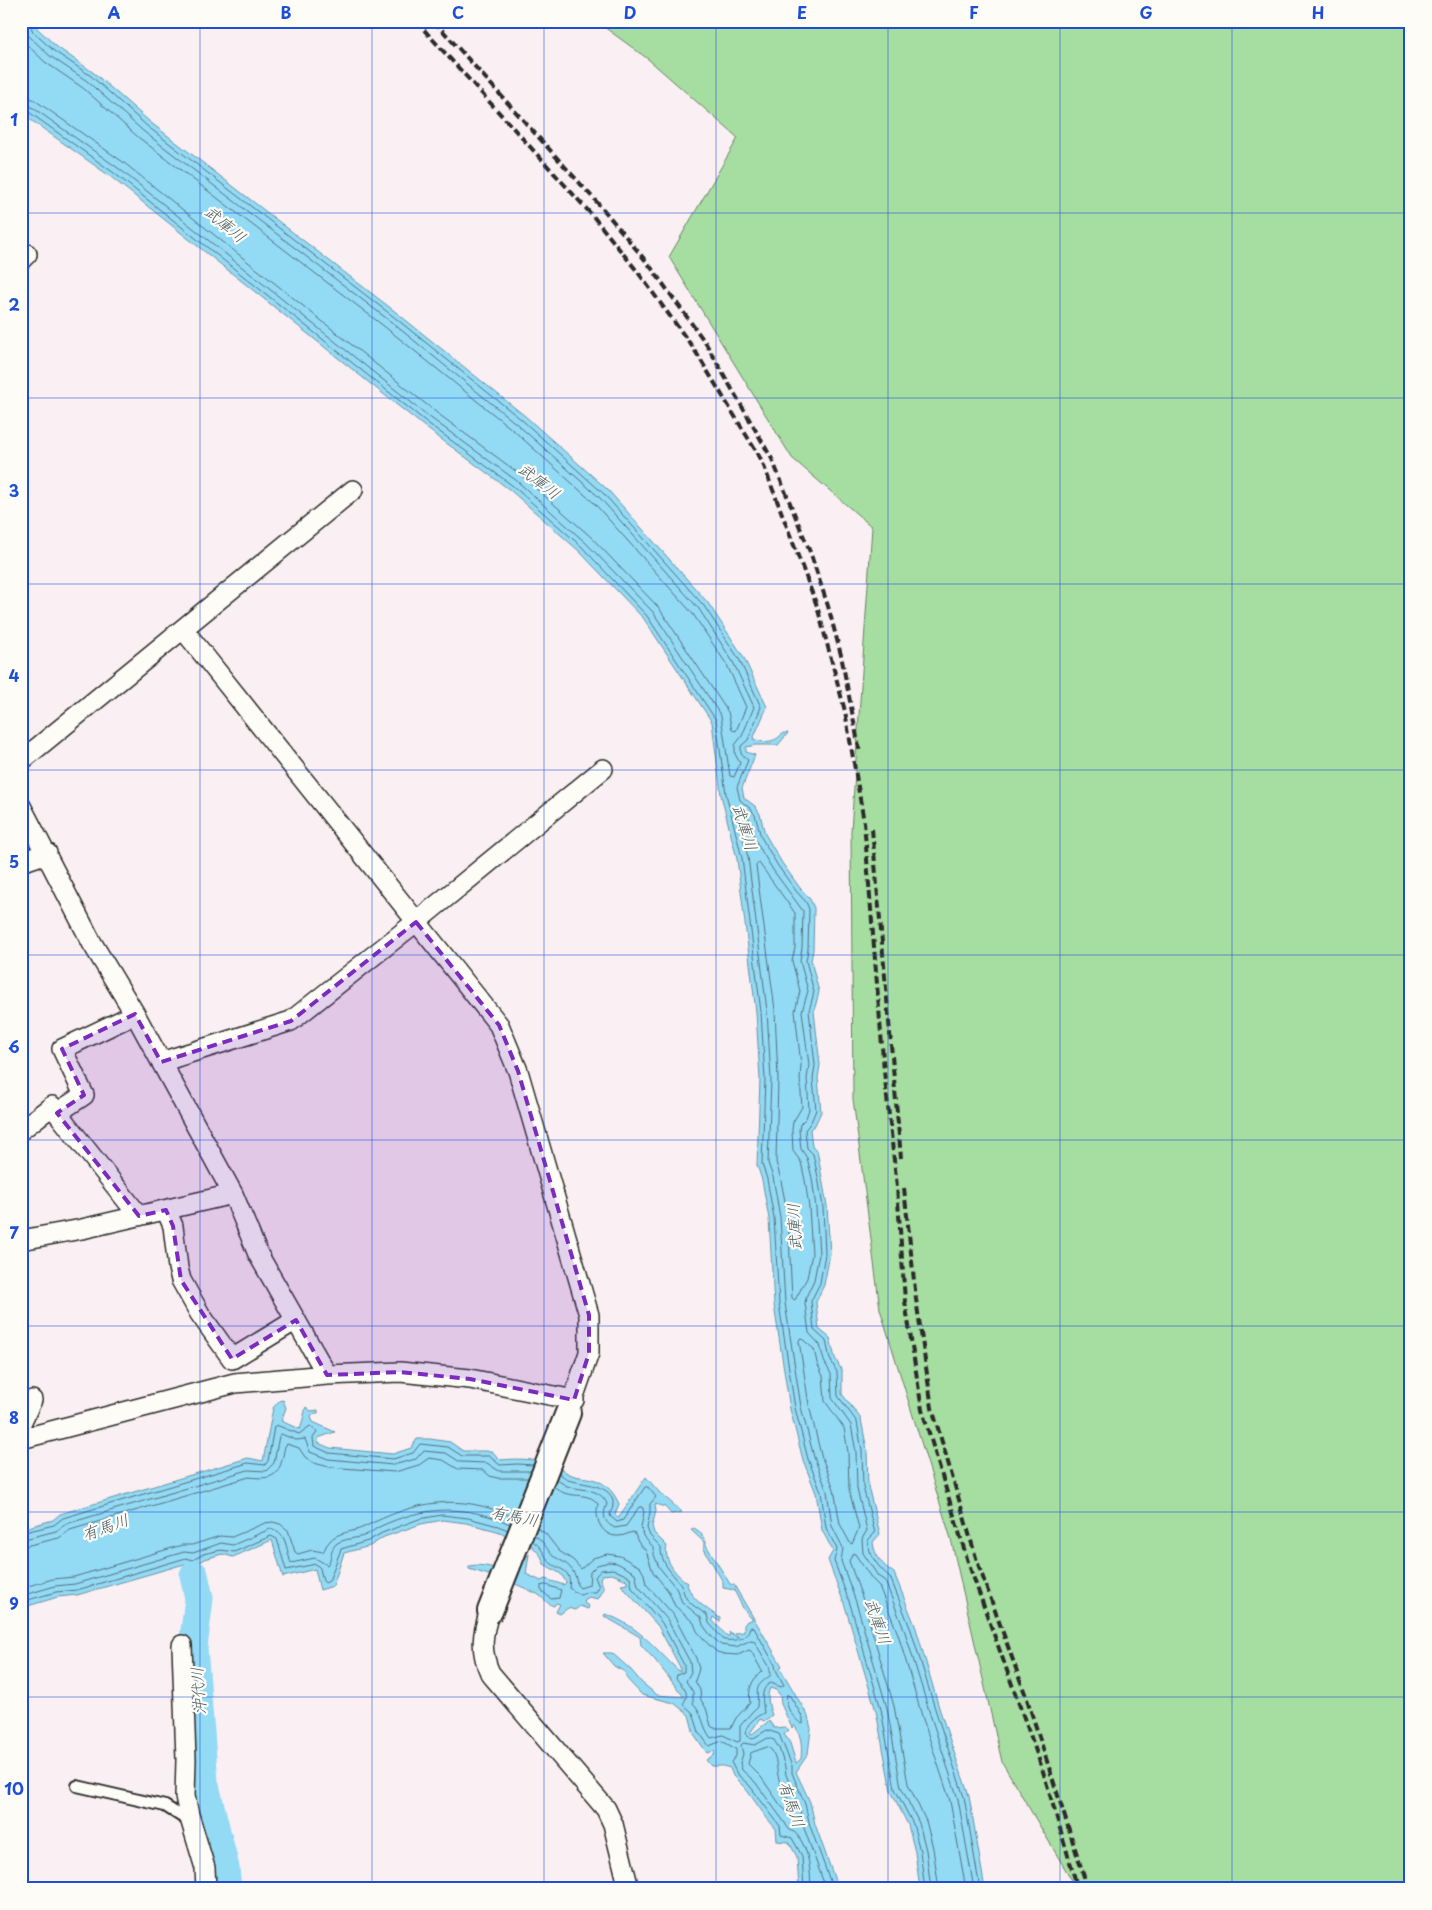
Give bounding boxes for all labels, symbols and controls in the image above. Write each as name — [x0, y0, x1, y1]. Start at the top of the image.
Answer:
text: A — [108, 0, 121, 24]
text: B — [281, 0, 292, 24]
text: C — [452, 0, 464, 24]
text: D — [624, 0, 636, 24]
text: E — [797, 0, 807, 24]
text: F — [969, 0, 979, 24]
text: G — [1139, 0, 1153, 24]
text: H — [1312, 0, 1324, 24]
text: 1 — [10, 107, 18, 131]
water label: 武庫川 — [200, 198, 252, 248]
text: 2 — [8, 292, 20, 316]
water label: 武庫川 — [514, 456, 566, 504]
text: 3 — [9, 478, 19, 502]
text: 4 — [9, 663, 20, 687]
water label: 武庫川 — [728, 801, 764, 853]
text: 5 — [9, 849, 19, 873]
text: 6 — [8, 1034, 20, 1058]
water label: 武庫川 — [780, 1202, 806, 1252]
text: 7 — [9, 1220, 19, 1244]
text: 8 — [9, 1405, 19, 1429]
water label: 有馬川 — [489, 1499, 541, 1531]
water label: 有馬川 — [78, 1507, 132, 1545]
text: 9 — [9, 1591, 19, 1615]
water label: 武庫川 — [860, 1594, 898, 1648]
water label: 沖代川 — [183, 1666, 211, 1716]
text: 10 — [4, 1776, 24, 1800]
water label: 有馬川 — [774, 1777, 812, 1831]

